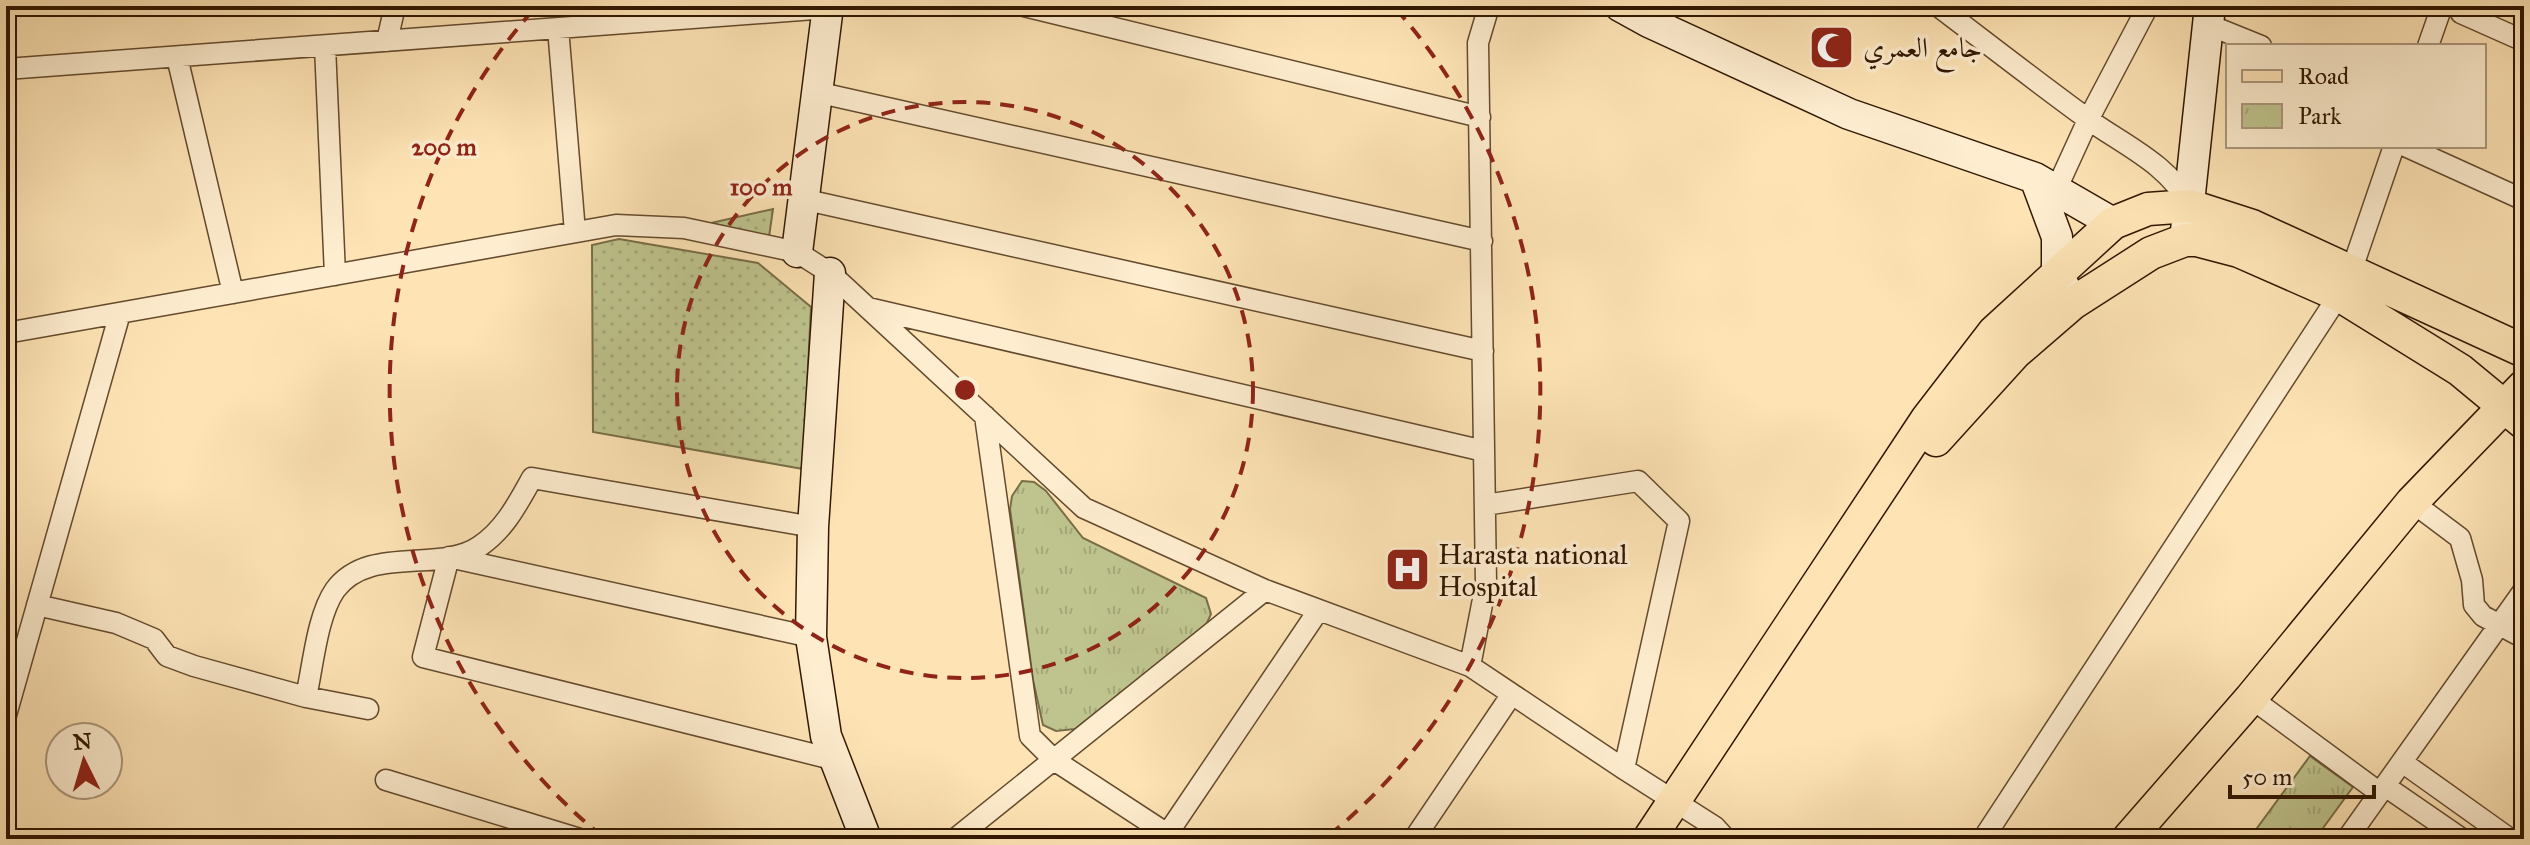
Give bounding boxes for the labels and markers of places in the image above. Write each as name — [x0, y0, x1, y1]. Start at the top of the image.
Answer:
mosque icon: جامع العمري — [1808, 23, 1856, 71]
place label: جامع العمري — [1863, 30, 1982, 73]
centre of rings — [951, 376, 979, 404]
place label: Harasta national Hospital — [1438, 537, 1628, 604]
hospital icon: Harasta national Hospital — [1383, 546, 1431, 594]

